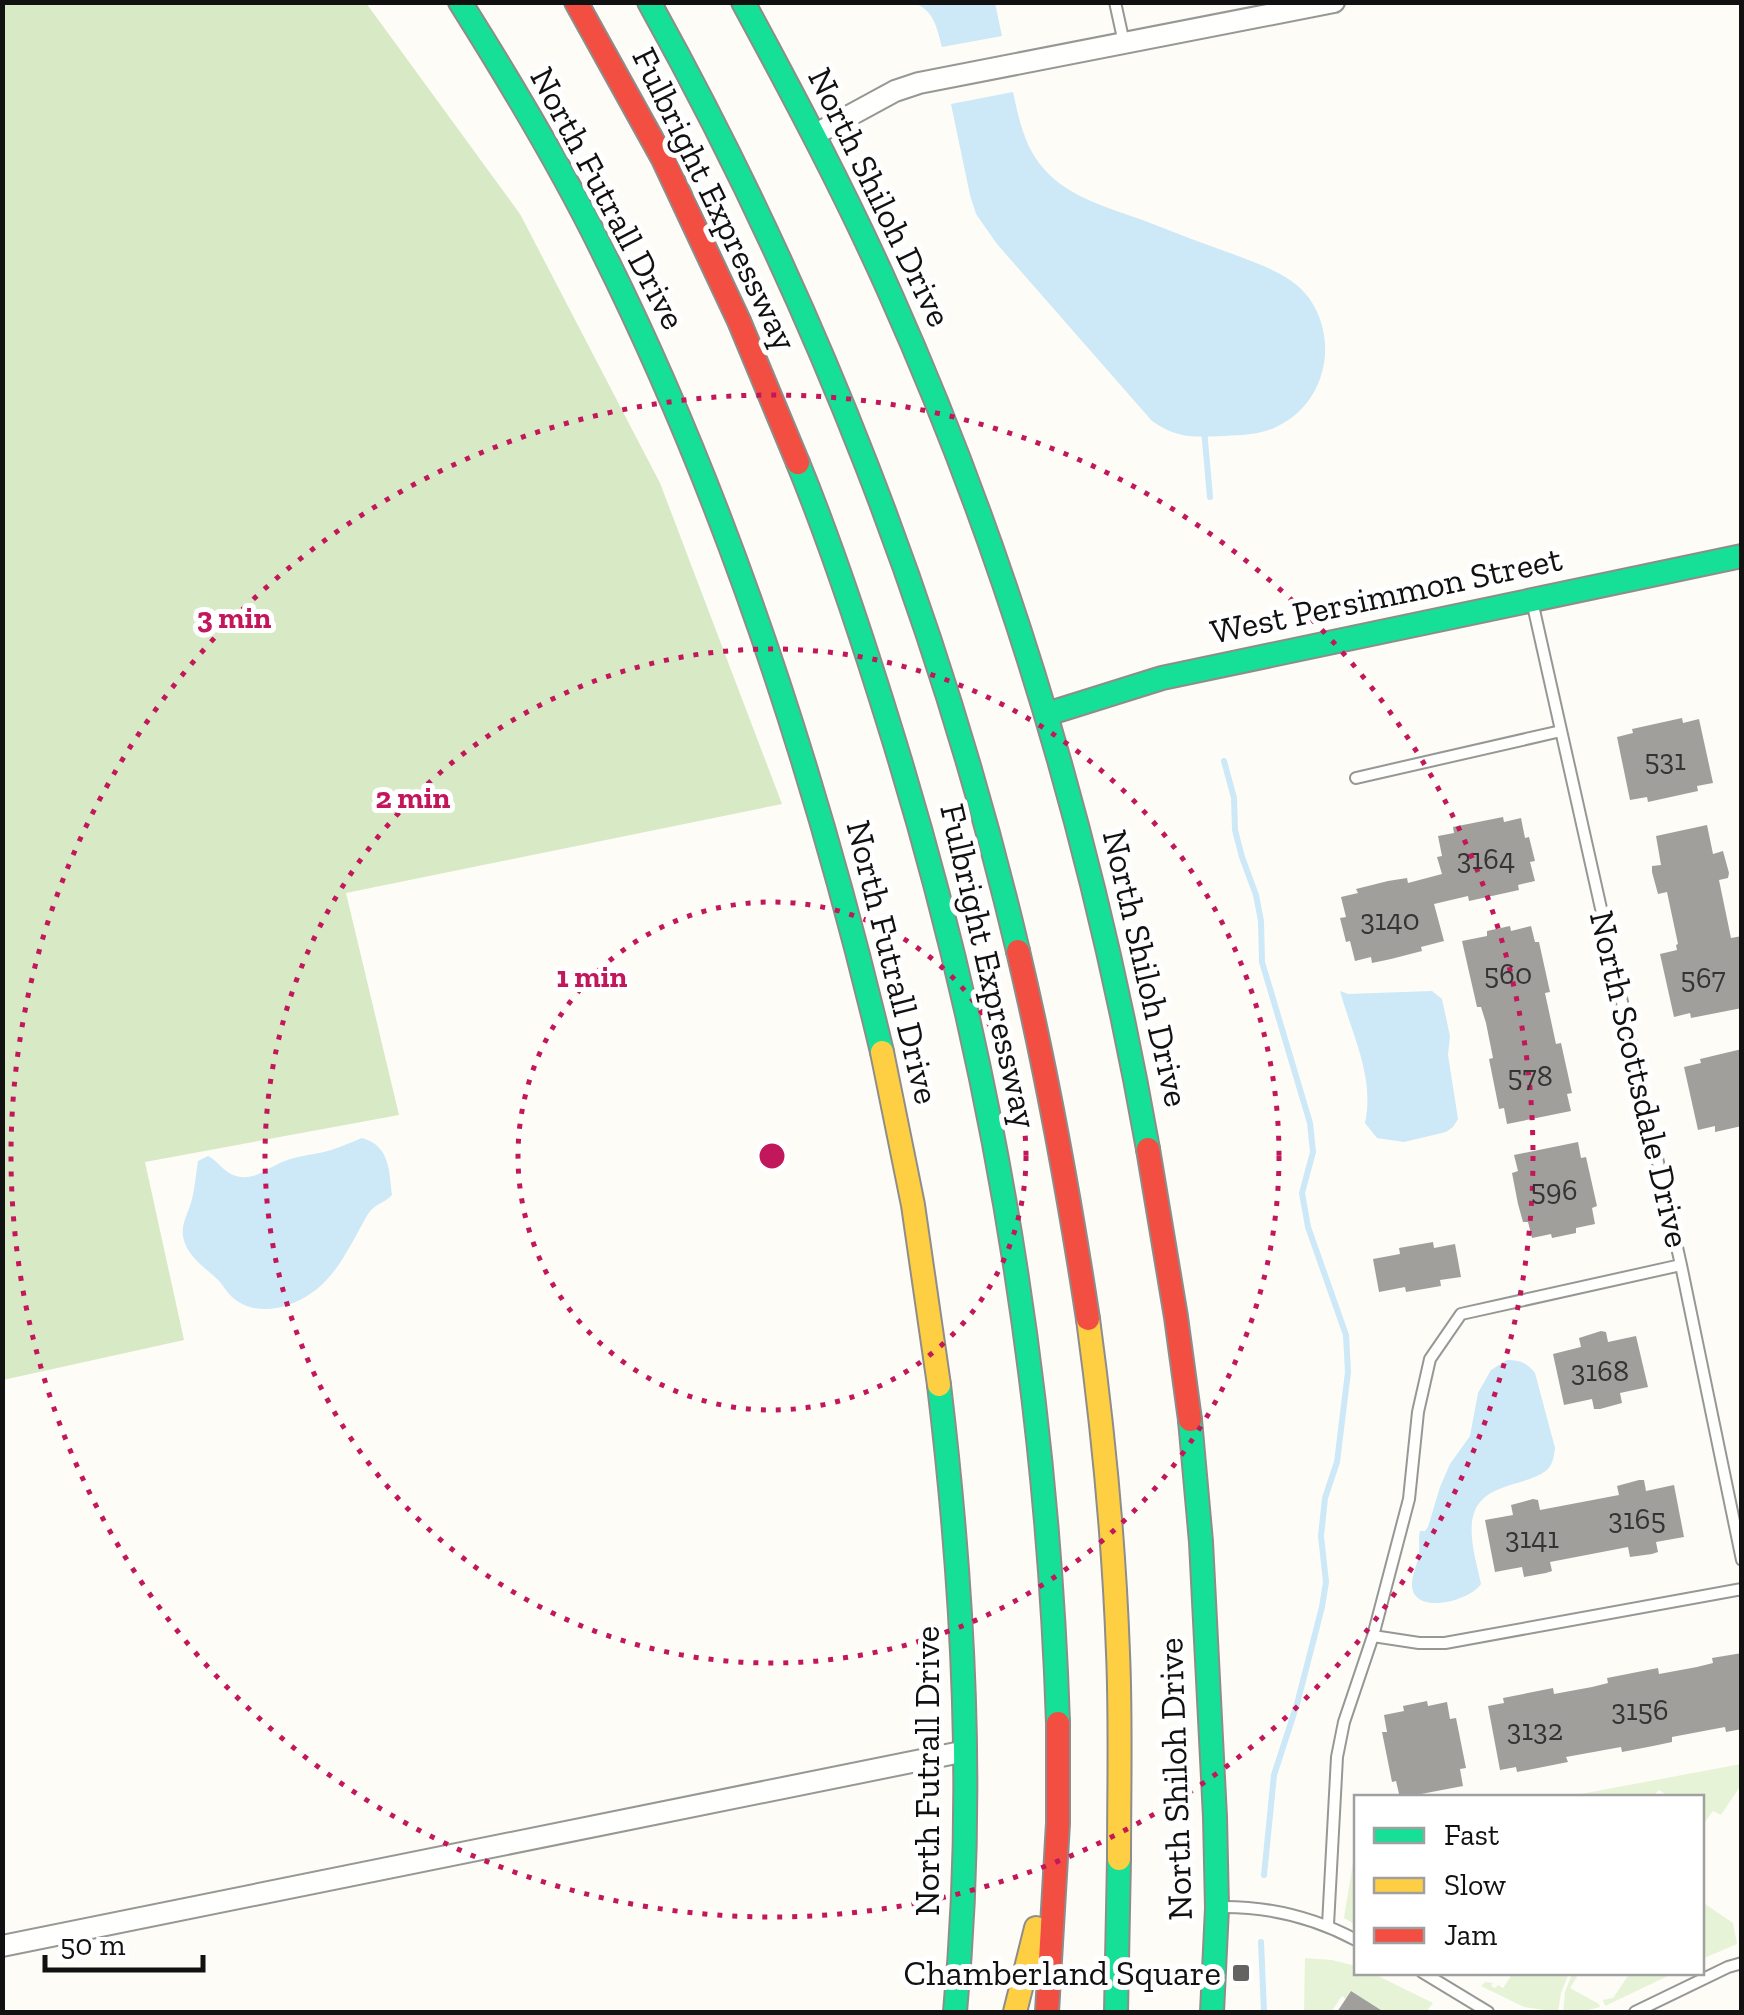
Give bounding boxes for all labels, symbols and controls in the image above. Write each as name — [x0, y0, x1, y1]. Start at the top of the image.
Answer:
street label: Fulbright Expressway — [623, 41, 807, 357]
street label: North Futrall Drive — [521, 60, 695, 336]
street label: North Shiloh Drive — [799, 61, 961, 333]
street label: West Persimmon Street — [1207, 537, 1565, 653]
text: 3 min — [197, 600, 272, 636]
house number: 531 — [1644, 742, 1686, 778]
text: 2 min — [376, 780, 451, 816]
street label: Fulbright Expressway — [931, 800, 1047, 1133]
street label: North Futrall Drive — [837, 816, 949, 1108]
street label: North Shiloh Drive — [1094, 825, 1198, 1111]
house number: 3164 — [1457, 841, 1515, 877]
house number: 3140 — [1360, 902, 1420, 938]
street label: North Scottsdale Drive — [1581, 907, 1699, 1251]
house number: 560 — [1484, 956, 1532, 992]
text: 1 min — [557, 959, 628, 995]
house number: 567 — [1680, 960, 1726, 996]
house number: 578 — [1507, 1058, 1553, 1094]
centre of rings — [754, 1138, 790, 1174]
house number: 596 — [1530, 1172, 1578, 1208]
house number: 3168 — [1571, 1353, 1629, 1389]
house number: 3165 — [1608, 1501, 1666, 1537]
house number: 3141 — [1505, 1520, 1559, 1556]
street label: North Futrall Drive — [906, 1626, 948, 1916]
street label: North Shiloh Drive — [1149, 1637, 1201, 1921]
house number: 3156 — [1611, 1692, 1669, 1728]
house number: 3132 — [1507, 1712, 1563, 1748]
legend — [1354, 1795, 1704, 1975]
text: Fast — [1444, 1817, 1499, 1853]
text: Slow — [1444, 1867, 1506, 1903]
scale bar — [45, 1910, 202, 1972]
text: Jam — [1444, 1917, 1497, 1953]
text: 50 m — [60, 1927, 125, 1963]
place label: Chamberland Square — [904, 1952, 1221, 1994]
marker: Chamberland Square — [1230, 1962, 1252, 1984]

